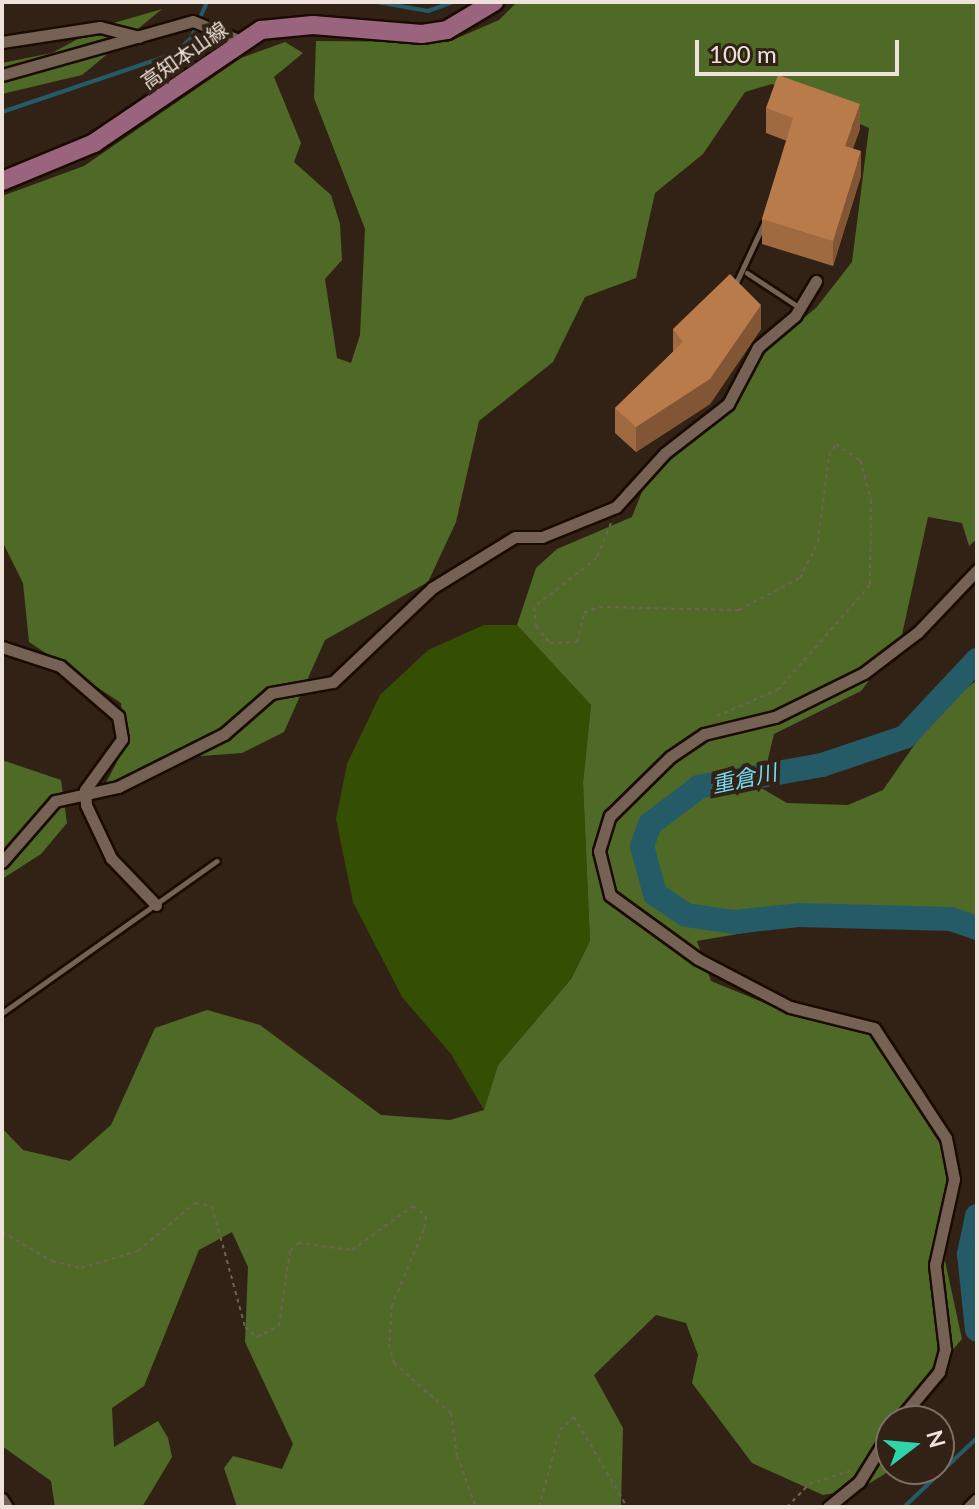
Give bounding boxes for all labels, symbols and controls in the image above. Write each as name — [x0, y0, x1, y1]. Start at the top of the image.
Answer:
street label: 高知本山線 — [136, 16, 232, 94]
scale bar — [699, 24, 903, 74]
text: 100 m — [709, 39, 777, 68]
water label: 重倉川 — [709, 758, 779, 798]
north arrow — [875, 1405, 955, 1485]
text: N — [921, 1427, 952, 1451]

